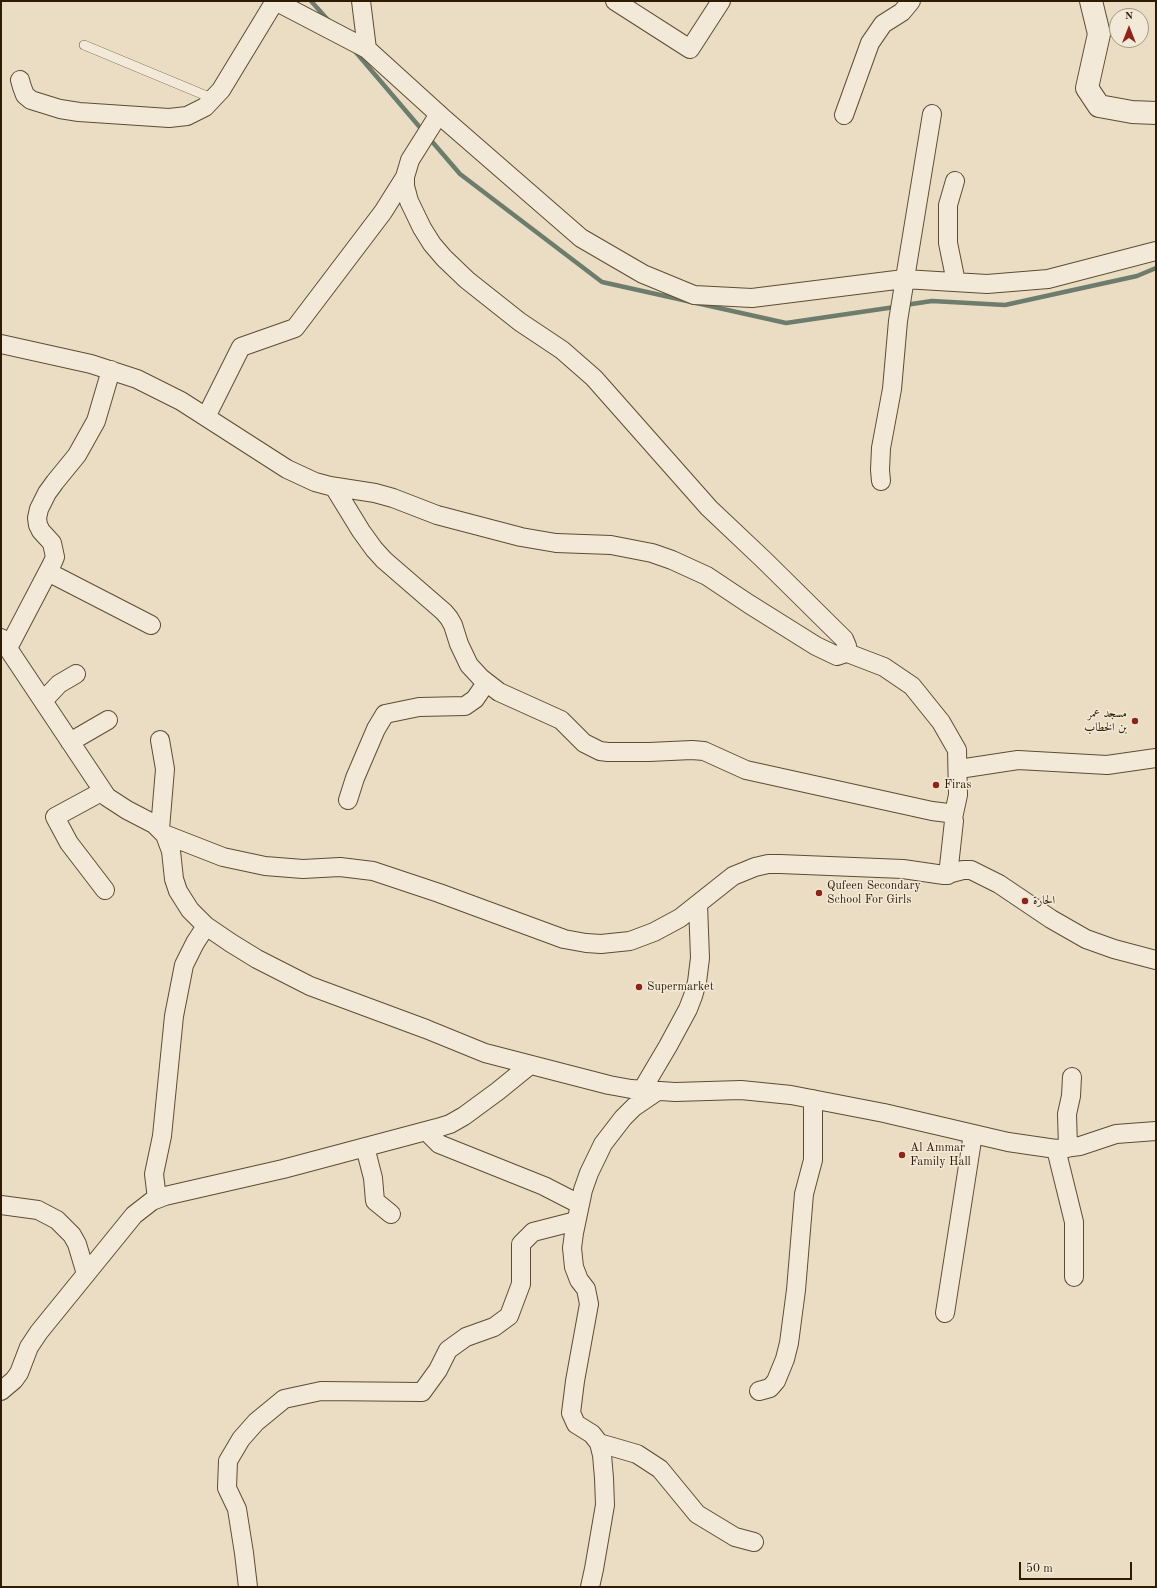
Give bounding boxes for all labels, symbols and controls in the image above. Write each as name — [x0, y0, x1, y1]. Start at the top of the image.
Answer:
north arrow — [1109, 8, 1149, 48]
text: N — [1125, 11, 1133, 22]
place label: مسجد عمر بن الخطاب — [1084, 707, 1127, 735]
marker: مسجد عمر بن الخطاب — [1130, 716, 1140, 726]
place label: Firas — [944, 778, 971, 792]
marker: Firas — [931, 780, 941, 790]
place label: Qufeen Secondary School For Girls — [827, 879, 921, 907]
marker: Qufeen Secondary School For Girls — [814, 888, 824, 898]
place label: الحارة — [1033, 894, 1055, 908]
marker: الحارة — [1020, 896, 1030, 906]
place label: Supermarket — [647, 980, 714, 994]
marker: Supermarket — [634, 982, 644, 992]
place label: Al Ammar Family Hall — [910, 1141, 971, 1169]
marker: Al Ammar Family Hall — [897, 1150, 907, 1160]
scale bar — [1021, 1554, 1134, 1580]
text: 50 m — [1026, 1563, 1053, 1575]

